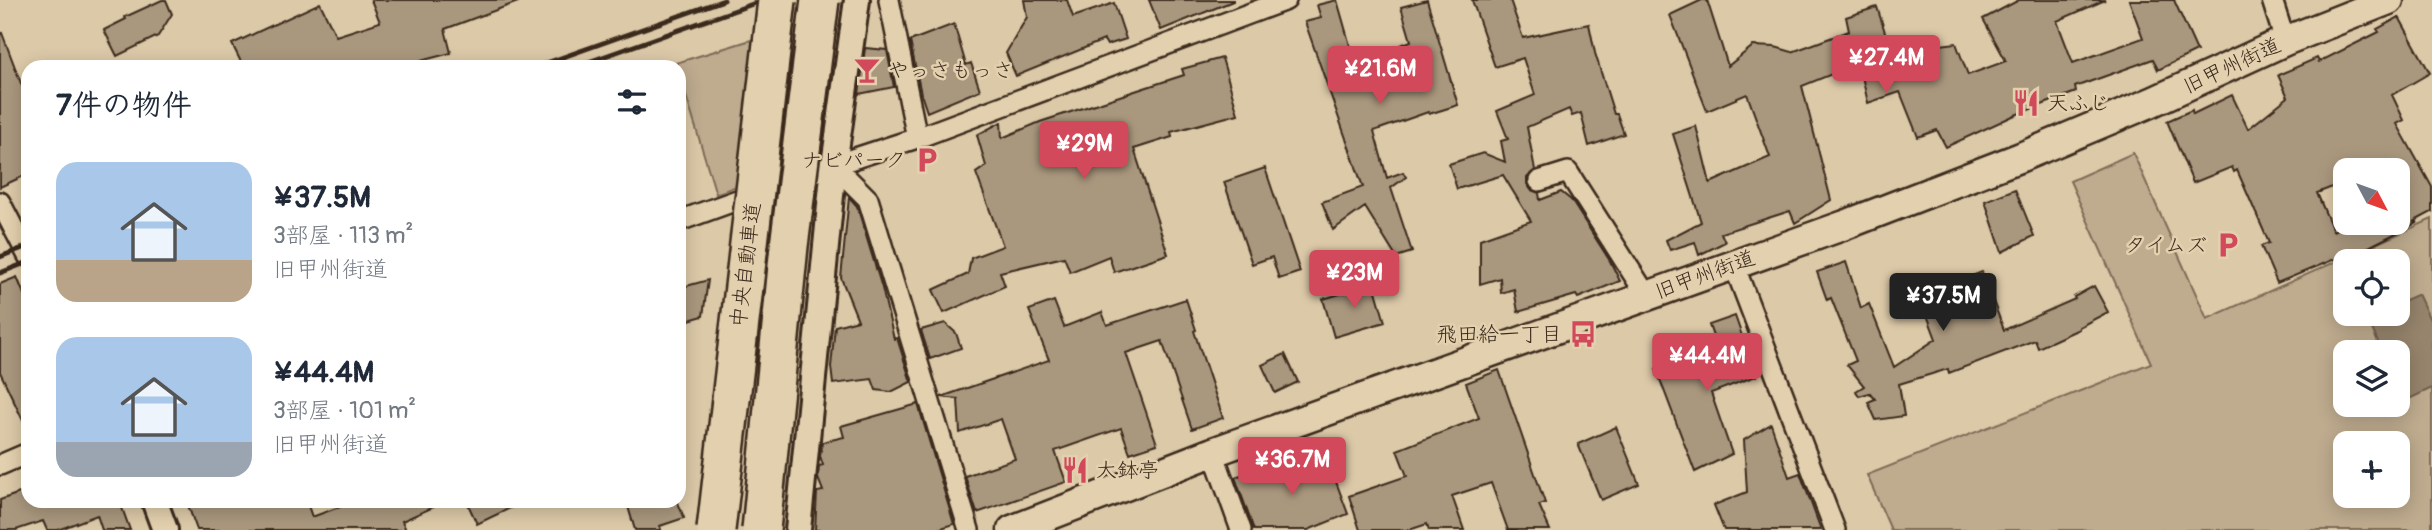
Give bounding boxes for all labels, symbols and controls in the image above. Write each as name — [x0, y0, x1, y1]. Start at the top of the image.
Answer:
street label: 旧甲州街道 — [2179, 32, 2285, 100]
pin: ¥27.4M — [1829, 36, 1943, 95]
text: ¥27.4M — [1848, 43, 1924, 72]
pin: ¥21.6M — [1323, 46, 1437, 106]
text: ¥21.6M — [1344, 54, 1416, 83]
bar icon: やっさもっさ — [852, 55, 882, 85]
place label: やっさもっさ — [888, 57, 1014, 84]
icon: filters — [613, 83, 651, 121]
text: 7件の物件 — [56, 87, 192, 124]
restaurant icon: 天ふじ — [2011, 88, 2041, 118]
place label: 天ふじ — [2047, 90, 2110, 117]
pin: ¥29M — [1043, 122, 1125, 181]
text: ¥29M — [1055, 129, 1113, 158]
parking icon: ナビパーク — [912, 145, 942, 175]
place label: ナビパーク — [801, 147, 906, 174]
north arrow — [2333, 158, 2410, 234]
map controls — [2333, 158, 2410, 508]
text: ¥37.5M — [273, 179, 371, 216]
icon: home — [112, 190, 196, 274]
street label: 中央自動車道 — [725, 201, 767, 329]
text: 3部屋 · 113 m² — [273, 221, 413, 250]
parking icon: タイムズ — [2213, 230, 2243, 260]
place label: タイムズ — [2125, 232, 2207, 259]
street label: 旧甲州街道 — [1651, 244, 1759, 306]
button: locate — [2333, 249, 2410, 326]
pin: ¥23M — [1313, 250, 1395, 310]
text: 旧甲州街道 — [273, 255, 388, 284]
text: ¥23M — [1325, 258, 1383, 287]
pin: ¥37.5M — [1886, 274, 2000, 333]
text: ¥37.5M — [1905, 281, 1981, 310]
bus stop icon: 飛田給一丁目 — [1568, 319, 1598, 349]
place label: 飛田給一丁目 — [1436, 321, 1562, 348]
pin: ¥44.4M — [1650, 334, 1764, 393]
button: layers — [2333, 340, 2410, 417]
text: ¥44.4M — [1668, 341, 1746, 370]
text: ¥44.4M — [273, 354, 374, 391]
icon: home — [112, 365, 196, 449]
text: 3部屋 · 101 m² — [273, 396, 416, 425]
text: 旧甲州街道 — [273, 430, 388, 459]
button: + — [2333, 431, 2410, 508]
pin: ¥36.7M — [1235, 438, 1349, 497]
text: ¥36.7M — [1254, 445, 1330, 474]
restaurant icon: 大鉢亭 — [1060, 455, 1090, 485]
place label: 大鉢亭 — [1096, 457, 1159, 484]

